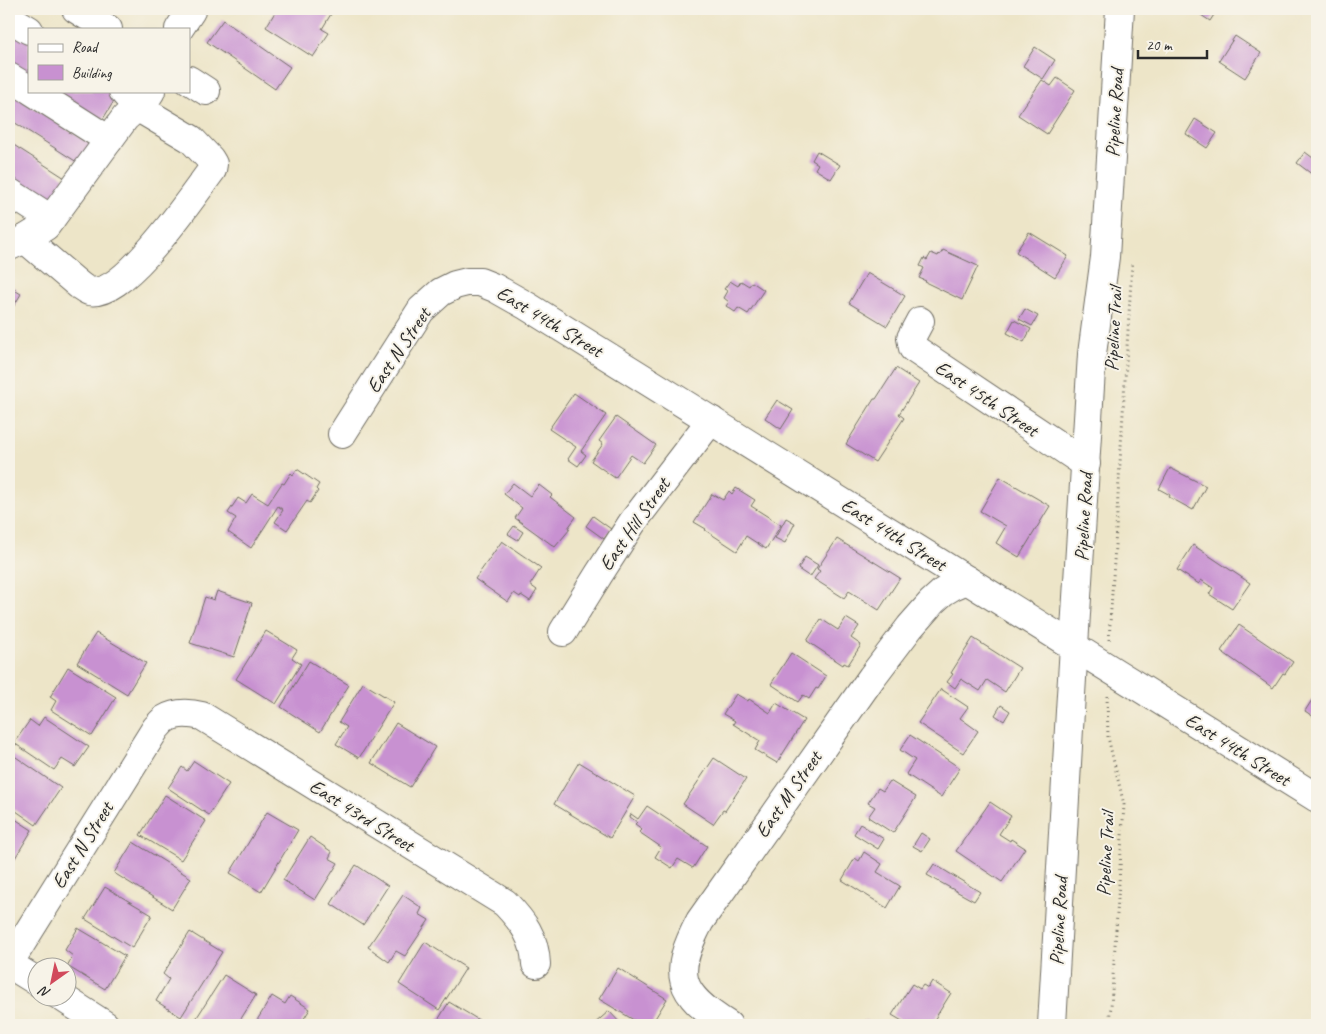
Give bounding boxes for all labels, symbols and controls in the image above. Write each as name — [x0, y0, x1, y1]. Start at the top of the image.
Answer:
legend — [28, 28, 190, 92]
scale bar — [1138, 28, 1207, 60]
text: 20 m — [1146, 36, 1173, 55]
text: Road — [72, 38, 99, 57]
text: Building — [72, 64, 112, 83]
street label: Pipeline Road — [1100, 65, 1129, 158]
street label: East 44th Street — [492, 280, 609, 364]
street label: Pipeline Trail — [1099, 282, 1128, 372]
street label: East N Street — [361, 301, 437, 398]
street label: East 45th Street — [930, 355, 1045, 443]
street label: Pipeline Road — [1069, 469, 1098, 562]
street label: East Hill Street — [593, 471, 677, 575]
street label: East 44th Street — [837, 492, 953, 578]
street label: East 44th Street — [1181, 707, 1297, 793]
street label: East M Street — [749, 744, 829, 842]
street label: East 43rd Street — [305, 773, 421, 859]
street label: East N Street — [46, 795, 120, 893]
street label: Pipeline Trail — [1091, 807, 1120, 897]
street label: Pipeline Road — [1044, 873, 1073, 966]
north arrow — [28, 956, 78, 1006]
text: N — [35, 982, 53, 1002]

